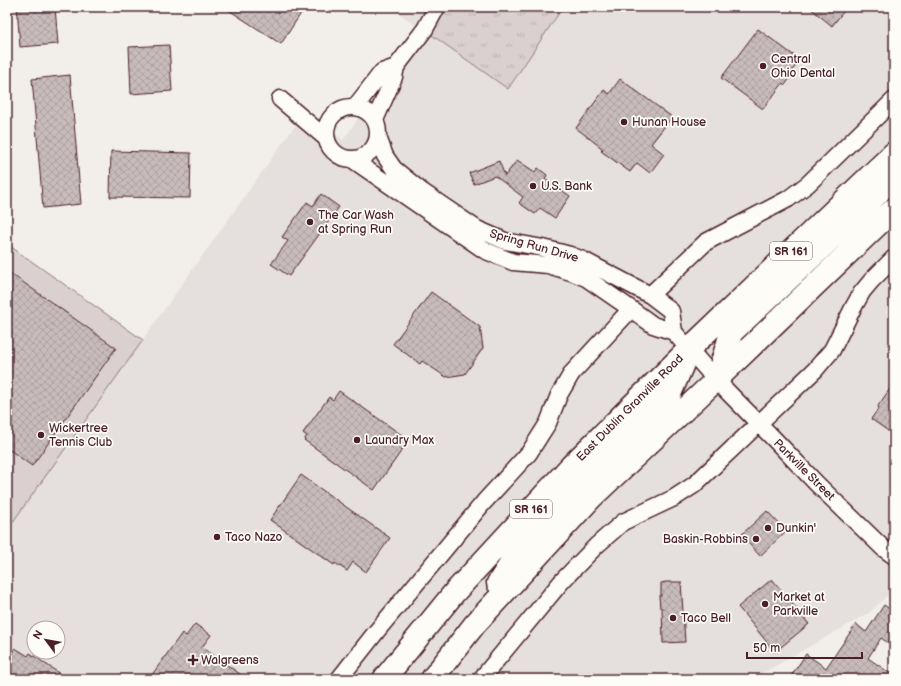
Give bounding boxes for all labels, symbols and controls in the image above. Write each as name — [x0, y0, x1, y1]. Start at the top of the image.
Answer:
place label: Central Ohio Dental — [771, 52, 835, 81]
marker: Central Ohio Dental — [758, 61, 768, 71]
place label: Hunan House — [632, 115, 706, 130]
marker: Hunan House — [619, 117, 629, 127]
place label: U.S. Bank — [541, 179, 592, 194]
marker: U.S. Bank — [528, 181, 538, 191]
place label: The Car Wash at Spring Run — [318, 208, 394, 237]
marker: The Car Wash at Spring Run — [305, 217, 315, 227]
street label: Spring Run Drive — [488, 226, 580, 266]
road number: SR 161 — [770, 242, 812, 260]
street label: East Dublin Granville Road — [573, 351, 687, 465]
place label: Wickertree Tennis Club — [49, 421, 112, 450]
marker: Wickertree Tennis Club — [36, 430, 46, 440]
place label: Laundry Max — [365, 433, 435, 448]
marker: Laundry Max — [352, 435, 362, 445]
street label: Parkville Street — [770, 436, 838, 504]
road number: SR 161 — [510, 500, 552, 518]
place label: Dunkin' — [776, 521, 816, 536]
marker: Dunkin' — [763, 523, 773, 533]
place label: Taco Nazo — [225, 530, 283, 545]
marker: Taco Nazo — [212, 532, 222, 542]
place label: Baskin-Robbins — [663, 532, 748, 547]
marker: Baskin-Robbins — [751, 534, 761, 544]
place label: Market at Parkville — [773, 590, 825, 619]
marker: Market at Parkville — [760, 599, 770, 609]
place label: Taco Bell — [681, 611, 731, 626]
marker: Taco Bell — [668, 613, 678, 623]
north arrow — [26, 620, 66, 660]
text: N — [30, 628, 46, 642]
scale bar — [747, 634, 862, 660]
text: 50 m — [753, 641, 780, 656]
place label: Walgreens — [201, 653, 259, 668]
marker: Walgreens — [188, 655, 198, 665]

